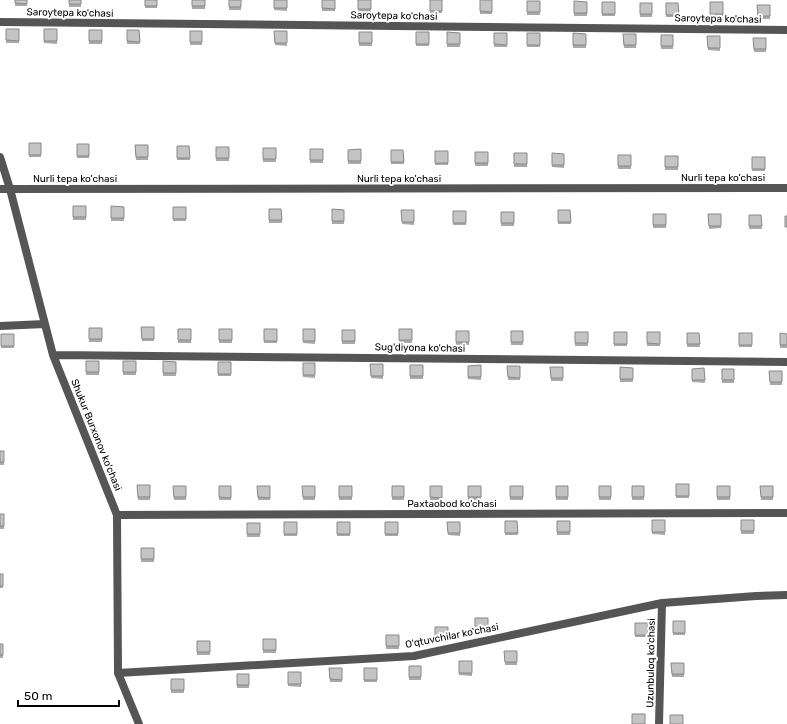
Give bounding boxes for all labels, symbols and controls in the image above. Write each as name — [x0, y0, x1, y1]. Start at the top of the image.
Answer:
street label: Saroytepa ko'chasi — [26, 6, 114, 20]
street label: Saroytepa ko'chasi — [350, 9, 438, 23]
street label: Saroytepa ko'chasi — [674, 12, 762, 26]
street label: Nurli tepa ko'chasi — [681, 172, 765, 184]
street label: Nurli tepa ko'chasi — [33, 173, 117, 185]
street label: Nurli tepa ko'chasi — [357, 173, 441, 185]
street label: Sug'diyona ko'chasi — [375, 341, 465, 355]
street label: Shukur Burxonov ko'chasi — [68, 377, 124, 493]
street label: Paxtaobod ko'chasi — [407, 498, 497, 510]
street label: Uzunbuloq ko'chasi — [644, 618, 658, 708]
street label: O'qtuvchilar ko'chasi — [404, 621, 500, 651]
scale bar — [18, 682, 119, 708]
text: 50 m — [24, 689, 52, 703]

